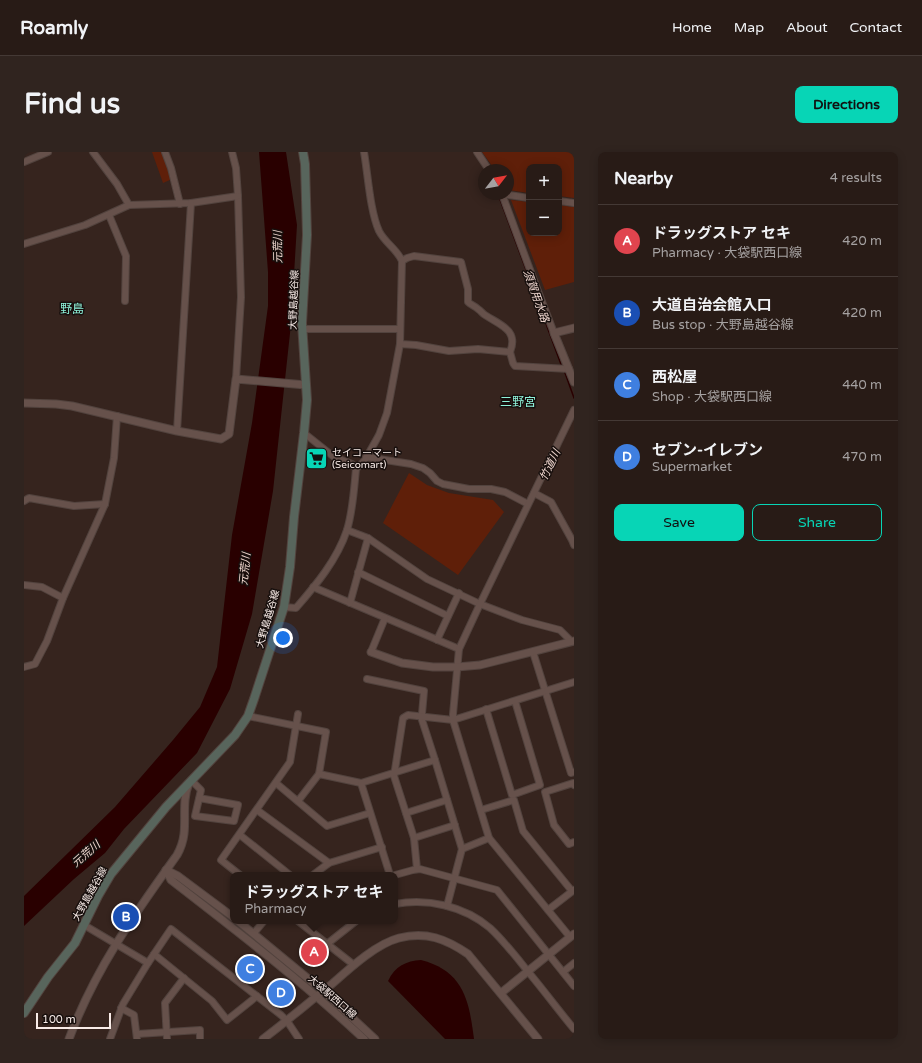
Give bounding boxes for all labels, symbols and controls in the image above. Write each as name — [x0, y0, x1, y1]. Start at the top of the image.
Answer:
text: Roamly — [20, 17, 88, 39]
text: Home — [672, 19, 712, 36]
text: Map — [734, 19, 764, 36]
text: About — [786, 19, 828, 36]
text: Contact — [850, 19, 902, 36]
button: Directions — [795, 86, 898, 123]
text: Find us — [24, 87, 120, 121]
north arrow — [478, 164, 514, 200]
map controls — [526, 164, 562, 236]
button: + — [526, 164, 562, 200]
text: Nearby — [614, 168, 673, 189]
text: 4 results — [830, 170, 882, 186]
button: − — [526, 200, 562, 236]
text: ドラッグストア セキ — [652, 224, 791, 242]
water label: 元荒川 — [271, 229, 285, 264]
text: A — [622, 233, 632, 249]
text: 420 m — [842, 233, 882, 249]
text: Pharmacy · 大袋駅西口線 — [652, 245, 802, 261]
water label: 須賀用水路 — [520, 268, 552, 325]
street label: 大野島越谷線 — [287, 270, 301, 330]
text: 大道自治会館入口 — [652, 296, 772, 314]
district label: 野島 — [60, 302, 84, 316]
text: B — [622, 305, 632, 321]
text: 420 m — [842, 305, 882, 321]
text: Bus stop · 大野島越谷線 — [652, 317, 794, 333]
text: 西松屋 — [652, 368, 697, 386]
text: C — [622, 377, 632, 393]
text: 440 m — [842, 377, 882, 393]
text: Shop · 大袋駅西口線 — [652, 389, 772, 405]
district label: 三野宮 — [500, 395, 536, 409]
text: セブン-イレブン — [652, 441, 763, 459]
supermarket icon: セイコーマート (Seicomart) — [303, 446, 329, 472]
water label: 竹道川 — [537, 446, 564, 483]
place label: セイコーマート (Seicomart) — [332, 447, 402, 471]
text: D — [622, 449, 632, 465]
text: 470 m — [842, 449, 882, 465]
text: Supermarket — [652, 459, 732, 475]
button: Save — [614, 504, 744, 541]
button: Share — [752, 504, 882, 541]
water label: 元荒川 — [237, 551, 253, 586]
street label: 大野島越谷線 — [254, 589, 282, 649]
your location — [273, 628, 293, 648]
water label: 元荒川 — [69, 838, 103, 870]
street label: 大野島越谷線 — [70, 865, 110, 923]
popup — [230, 872, 398, 924]
text: ドラッグストア セキ — [245, 883, 383, 901]
text: Pharmacy — [245, 901, 307, 917]
pin: B — [113, 902, 139, 932]
pin: A — [301, 937, 327, 967]
pin: C — [237, 954, 263, 984]
street label: 大袋駅西口線 — [305, 973, 359, 1021]
pin: D — [268, 978, 294, 1008]
scale bar — [36, 1011, 111, 1030]
text: 100 m — [42, 1013, 76, 1026]

